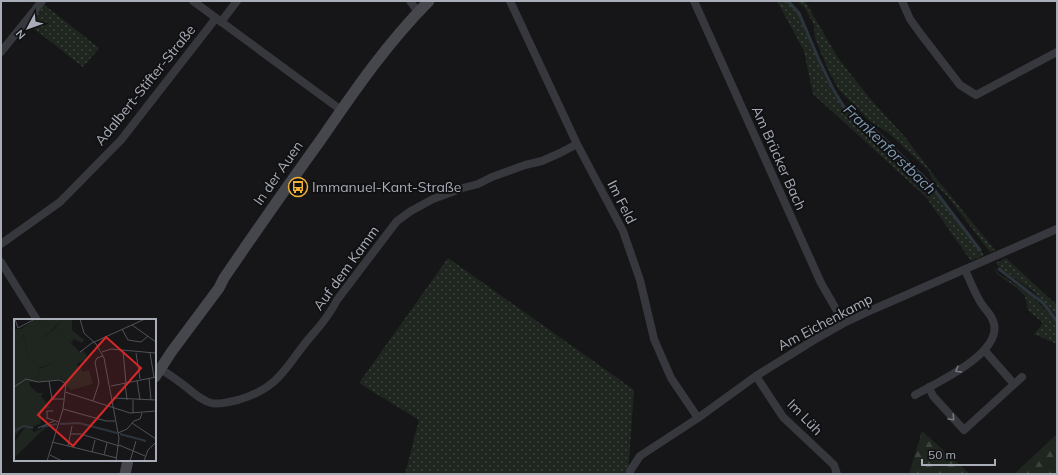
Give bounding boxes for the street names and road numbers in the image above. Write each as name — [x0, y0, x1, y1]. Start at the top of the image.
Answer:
street label: Adalbert-Stifter-Straße — [91, 21, 199, 149]
street label: Am Brücker Bach — [748, 103, 810, 213]
street label: In der Auen — [249, 137, 307, 209]
street label: Im Feld — [603, 177, 641, 227]
street label: Auf dem Kamm — [309, 222, 383, 314]
street label: Am Eichenkamp — [774, 289, 876, 355]
street label: Im Lüh — [783, 395, 827, 439]

